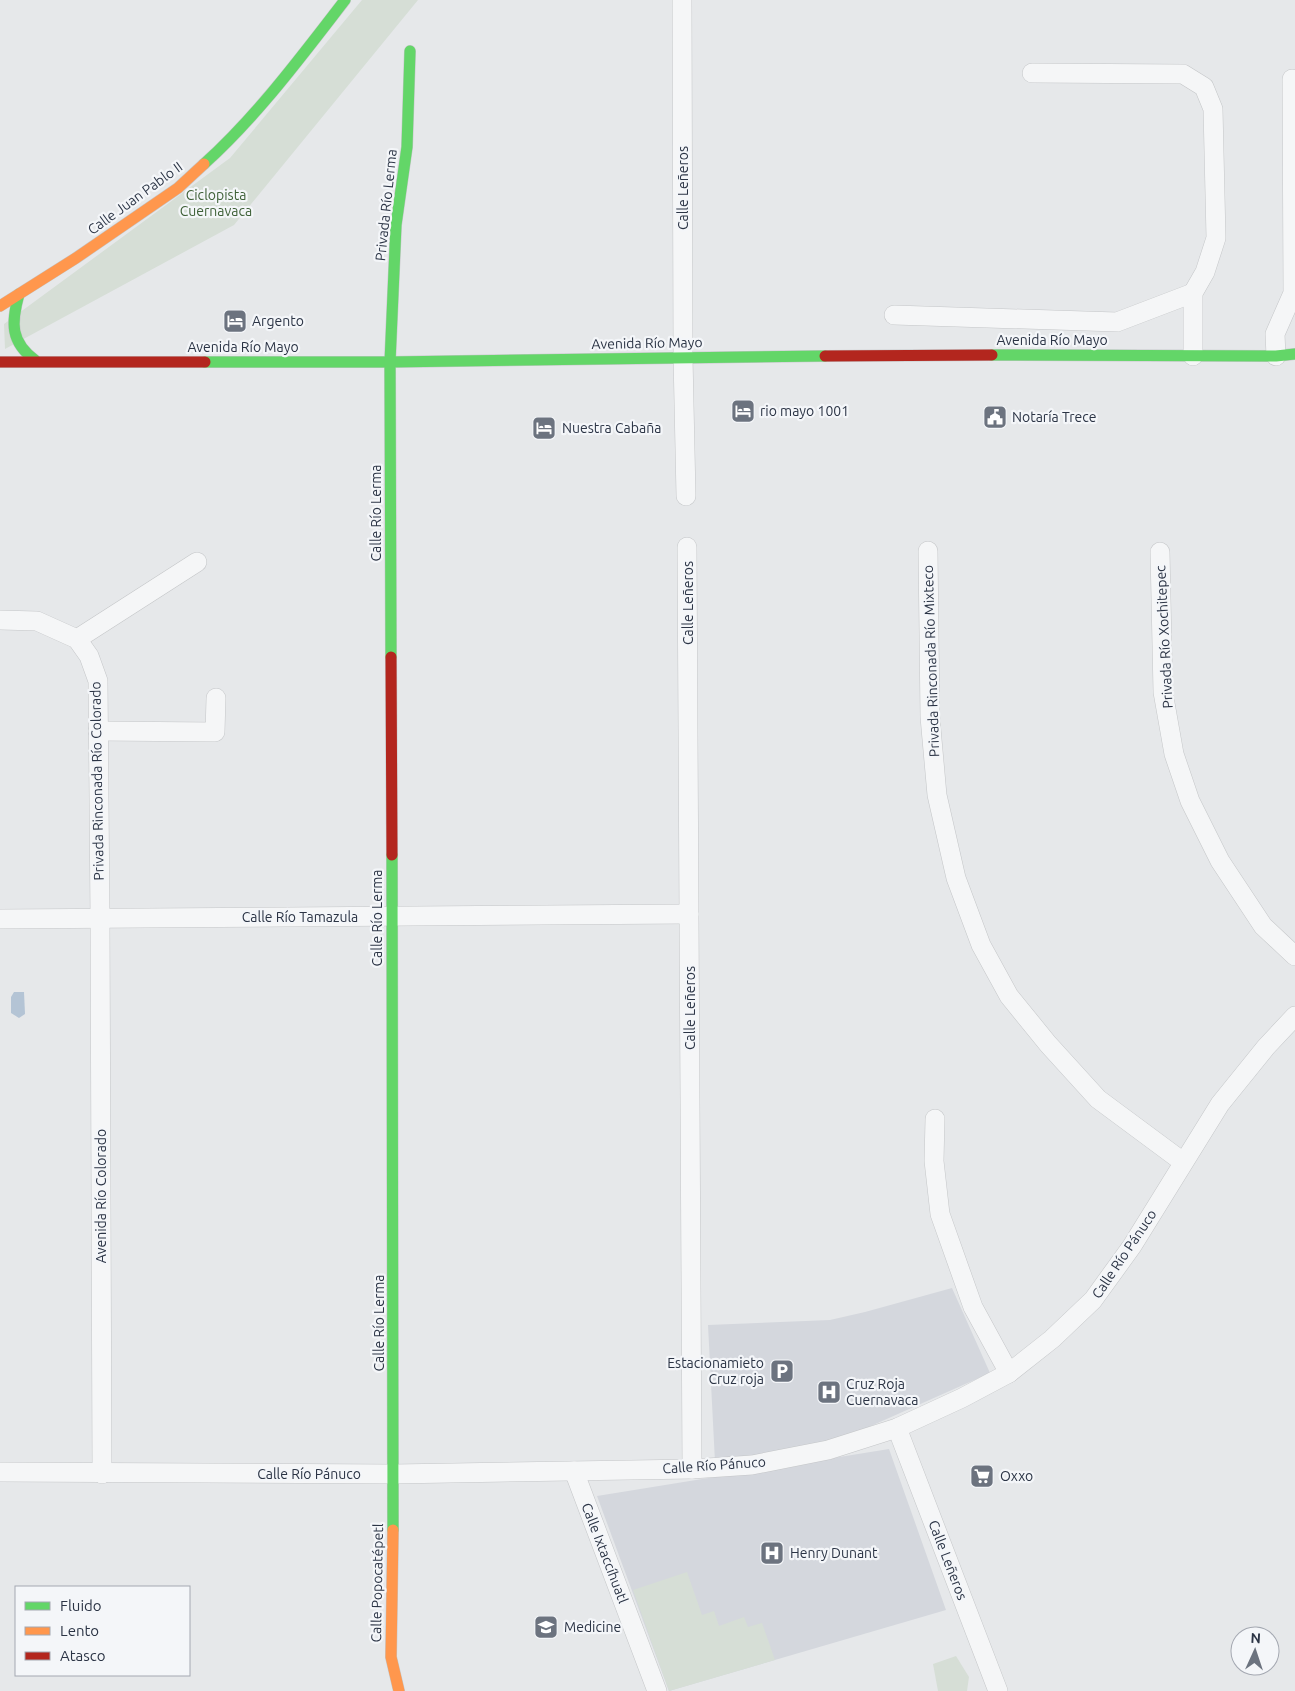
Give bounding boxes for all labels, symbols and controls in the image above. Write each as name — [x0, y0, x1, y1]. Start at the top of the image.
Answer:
street label: Calle Leñeros — [675, 146, 691, 230]
street label: Privada Río Lerma — [372, 148, 400, 262]
street label: Calle Juan Pablo II — [84, 158, 186, 238]
park label: Ciclopista Cuernavaca — [180, 187, 252, 219]
hotel icon: Argento — [222, 308, 248, 334]
place label: Argento — [252, 313, 304, 329]
street label: Avenida Río Mayo — [996, 332, 1108, 348]
street label: Avenida Río Mayo — [591, 334, 703, 352]
street label: Avenida Río Mayo — [187, 339, 299, 355]
hotel icon: rio mayo 1001 — [730, 398, 756, 424]
place label: rio mayo 1001 — [760, 403, 849, 419]
public building icon: Notaría Trece — [982, 404, 1008, 430]
place label: Notaría Trece — [1012, 409, 1097, 425]
hotel icon: Nuestra Cabaña — [531, 415, 557, 441]
place label: Nuestra Cabaña — [562, 420, 661, 436]
street label: Calle Río Lerma — [368, 464, 384, 562]
street label: Calle Leñeros — [680, 561, 696, 645]
street label: Privada Río Xochitepec — [1152, 564, 1176, 709]
street label: Privada Rinconada Río Mixteco — [920, 565, 942, 757]
street label: Privada Rinconada Río Colorado — [87, 681, 107, 881]
street label: Calle Río Lerma — [369, 869, 385, 967]
street label: Calle Río Tamazula — [242, 909, 358, 925]
street label: Calle Leñeros — [682, 966, 698, 1050]
street label: Avenida Río Colorado — [93, 1129, 109, 1263]
street label: Calle Río Pánuco — [1088, 1207, 1160, 1301]
street label: Calle Río Lerma — [371, 1274, 387, 1372]
place label: Estacionamieto Cruz roja — [667, 1355, 764, 1387]
parking icon: Estacionamieto Cruz roja — [769, 1358, 795, 1384]
place label: Cruz Roja Cuernavaca — [846, 1376, 918, 1408]
hospital icon: Cruz Roja Cuernavaca — [816, 1379, 842, 1405]
street label: Calle Río Pánuco — [662, 1453, 766, 1477]
supermarket icon: Oxxo — [969, 1463, 995, 1489]
street label: Calle Río Pánuco — [257, 1466, 361, 1482]
place label: Oxxo — [1000, 1468, 1033, 1484]
street label: Calle Ixtaccíhuatl — [579, 1501, 632, 1606]
street label: Calle Leñeros — [925, 1518, 971, 1602]
street label: Calle Popocatépetl — [368, 1523, 386, 1643]
hospital icon: Henry Dunant — [759, 1540, 785, 1566]
place label: Henry Dunant — [790, 1545, 878, 1561]
legend — [15, 1586, 190, 1676]
text: Fluido — [60, 1597, 102, 1614]
school or university icon: Medicine — [533, 1614, 559, 1640]
place label: Medicine — [564, 1619, 621, 1635]
text: Lento — [60, 1622, 99, 1639]
north arrow — [1230, 1626, 1280, 1676]
text: N — [1250, 1630, 1261, 1646]
text: Atasco — [60, 1647, 106, 1664]

